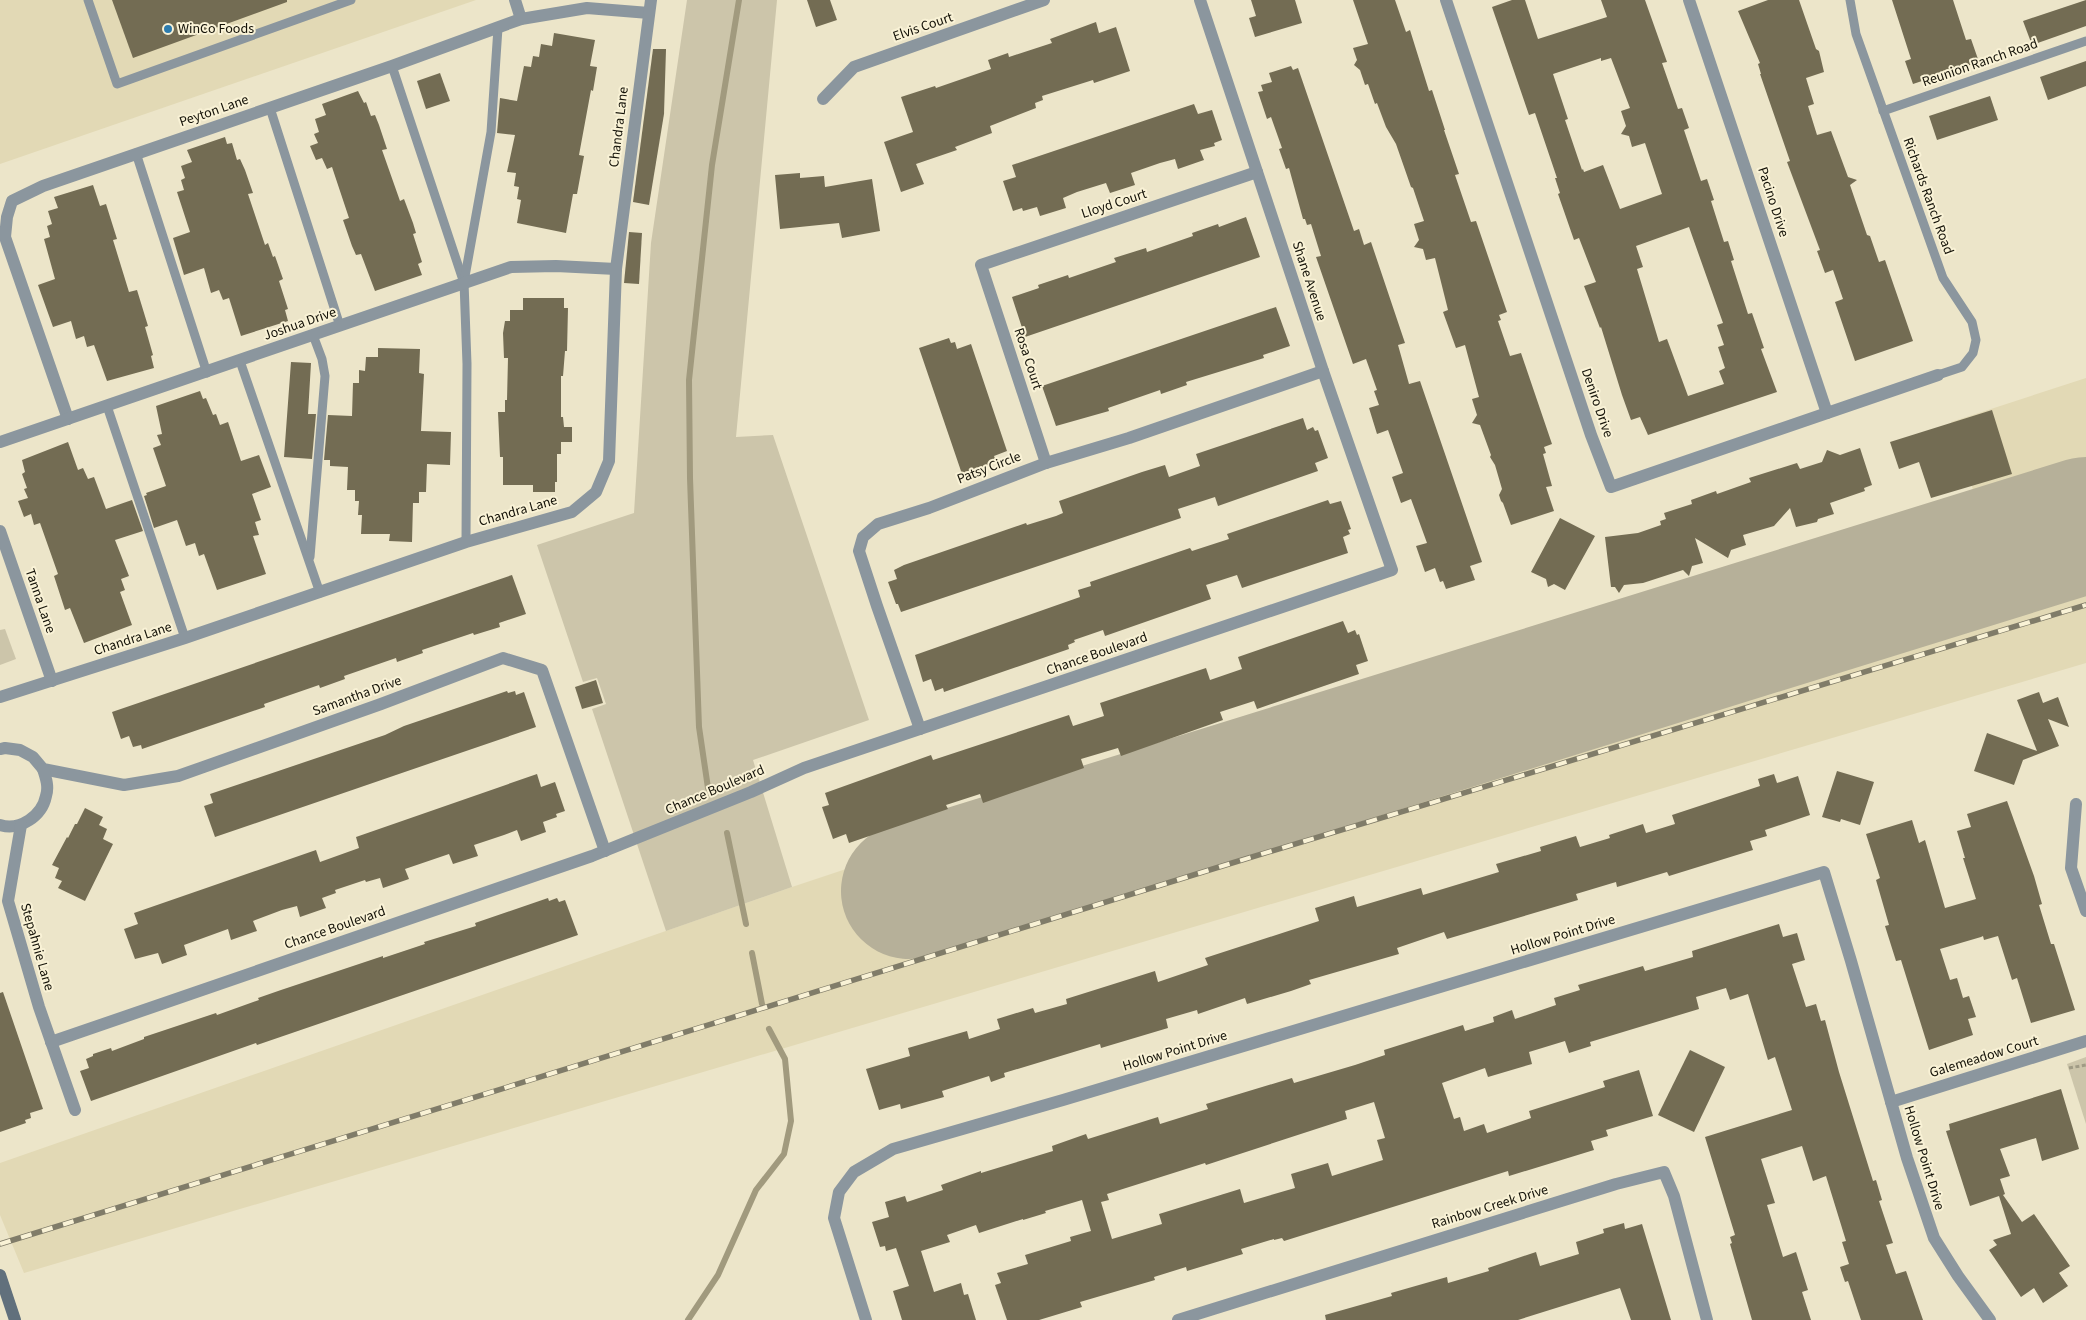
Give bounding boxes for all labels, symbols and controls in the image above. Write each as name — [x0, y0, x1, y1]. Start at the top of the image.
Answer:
street label: Elvis Court — [890, 7, 956, 47]
place label: WinCo Foods — [178, 19, 254, 39]
marker: WinCo Foods — [162, 23, 174, 35]
street label: Reunion Ranch Road — [1920, 34, 2040, 92]
street label: Chandra Lane — [604, 86, 634, 168]
street label: Peyton Lane — [177, 90, 251, 132]
street label: Richards Ranch Road — [1898, 135, 1958, 257]
street label: Pacino Drive — [1752, 164, 1794, 240]
street label: Lloyd Court — [1079, 184, 1150, 224]
street label: Shane Avenue — [1287, 239, 1331, 323]
street label: Joshua Drive — [261, 302, 339, 346]
street label: Rosa Court — [1009, 326, 1047, 393]
street label: Deniro Drive — [1576, 366, 1618, 440]
street label: Patsy Circle — [954, 447, 1024, 489]
street label: Chandra Lane — [476, 490, 560, 532]
street label: Tanna Lane — [20, 566, 60, 636]
street label: Chandra Lane — [91, 617, 175, 661]
street label: Chance Boulevard — [1044, 627, 1150, 681]
street label: Samantha Drive — [310, 671, 404, 721]
street label: Chance Boulevard — [662, 760, 768, 820]
street label: Stepahnie Lane — [15, 901, 59, 993]
street label: Chance Boulevard — [282, 901, 388, 955]
street label: Hollow Point Drive — [1508, 910, 1618, 960]
street label: Hollow Point Drive — [1120, 1026, 1230, 1076]
street label: Galemeadow Court — [1927, 1031, 2041, 1083]
street label: Hollow Point Drive — [1899, 1103, 1949, 1213]
street label: Rainbow Creek Drive — [1429, 1180, 1551, 1234]

